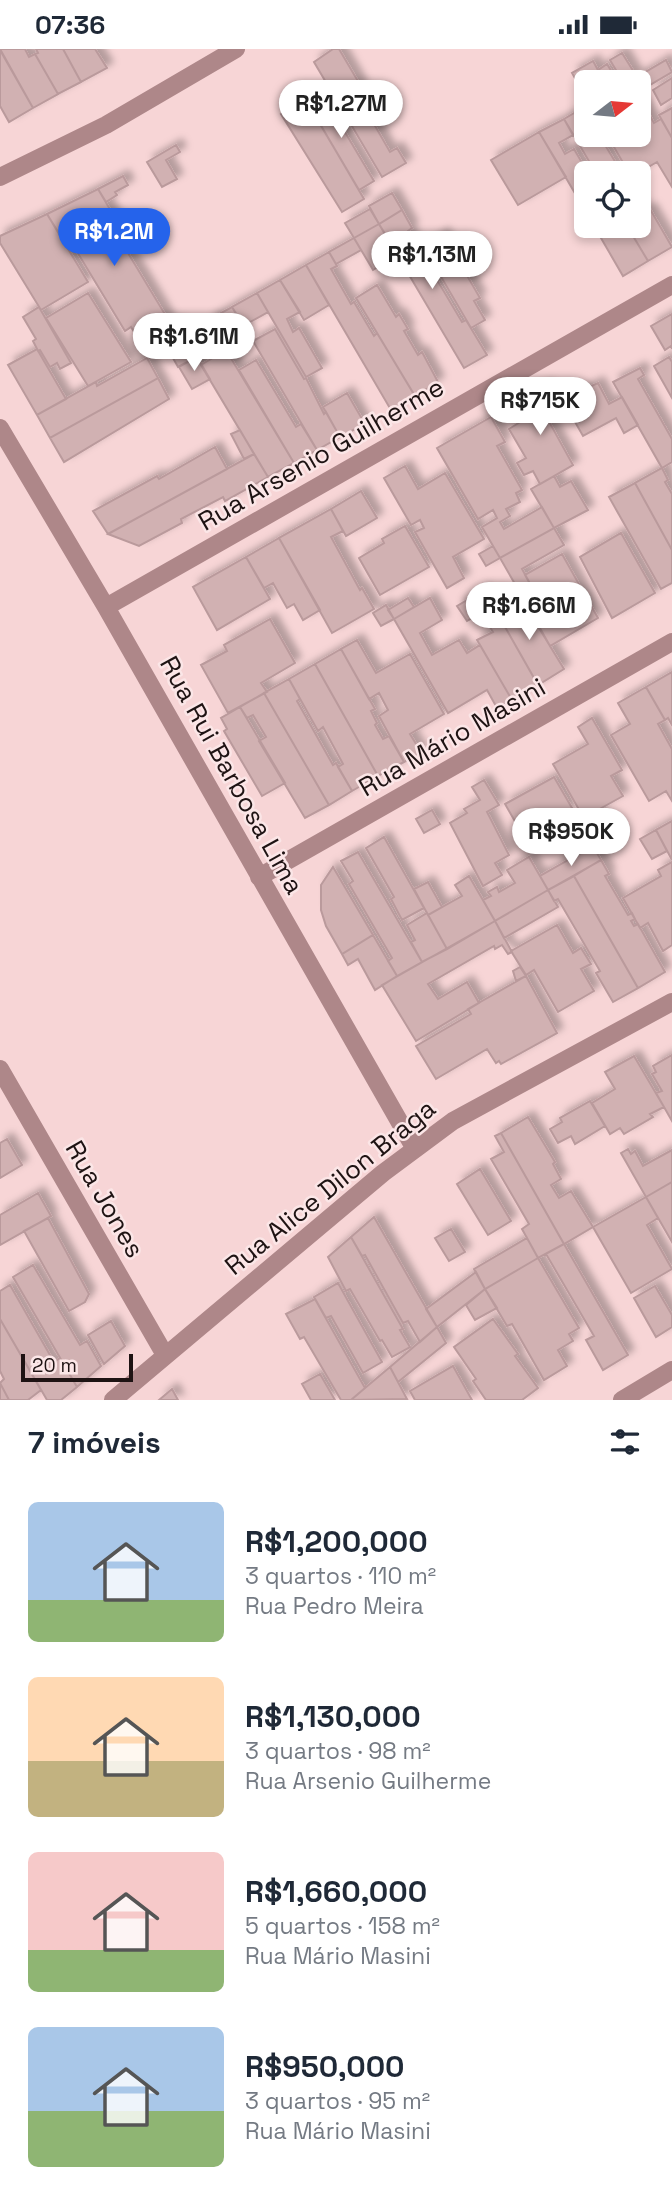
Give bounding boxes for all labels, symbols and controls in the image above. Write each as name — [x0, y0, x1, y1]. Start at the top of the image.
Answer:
text: 07:36 — [35, 8, 105, 42]
north arrow — [574, 70, 651, 147]
map controls — [574, 70, 651, 238]
pin: R$1.27M — [276, 81, 406, 140]
text: R$1.27M — [295, 88, 387, 118]
button: locate — [574, 161, 651, 238]
pin: R$1.2M — [57, 209, 171, 268]
text: R$1.2M — [74, 216, 154, 246]
pin: R$1.13M — [367, 231, 497, 291]
text: R$1.13M — [387, 239, 477, 269]
pin: R$1.61M — [129, 313, 259, 373]
text: R$1.61M — [149, 321, 239, 351]
street label: Rua Arsenio Guilherme — [192, 370, 450, 538]
pin: R$715K — [483, 377, 597, 437]
text: R$715K — [500, 385, 580, 415]
pin: R$1.66M — [464, 583, 594, 642]
text: R$1.66M — [482, 590, 576, 620]
street label: Rua Rui Barbosa Lima — [152, 650, 312, 900]
street label: Rua Mário Masini — [353, 670, 551, 804]
pin: R$950K — [514, 809, 628, 868]
text: R$950K — [528, 816, 614, 846]
street label: Rua Alice Dilon Braga — [218, 1091, 442, 1283]
street label: Rua Jones — [58, 1134, 152, 1264]
scale bar — [21, 1351, 133, 1383]
text: 20 m — [32, 1353, 77, 1378]
text: 7 imóveis — [28, 1423, 161, 1462]
icon: filters — [606, 1423, 644, 1461]
text: R$1,200,000 — [245, 1522, 428, 1561]
icon: home — [84, 1530, 168, 1614]
text: 3 quartos · 110 m² — [245, 1561, 436, 1591]
text: Rua Pedro Meira — [245, 1591, 424, 1621]
text: R$1,130,000 — [245, 1697, 421, 1736]
icon: home — [84, 1705, 168, 1789]
text: 3 quartos · 98 m² — [245, 1736, 431, 1766]
text: Rua Arsenio Guilherme — [245, 1766, 491, 1796]
text: R$1,660,000 — [245, 1872, 427, 1911]
icon: home — [84, 1880, 168, 1964]
text: 5 quartos · 158 m² — [245, 1911, 440, 1941]
text: Rua Mário Masini — [245, 1941, 431, 1971]
text: R$950,000 — [245, 2047, 405, 2086]
icon: home — [84, 2055, 168, 2139]
text: 3 quartos · 95 m² — [245, 2086, 430, 2116]
text: Rua Mário Masini — [245, 2116, 431, 2146]

